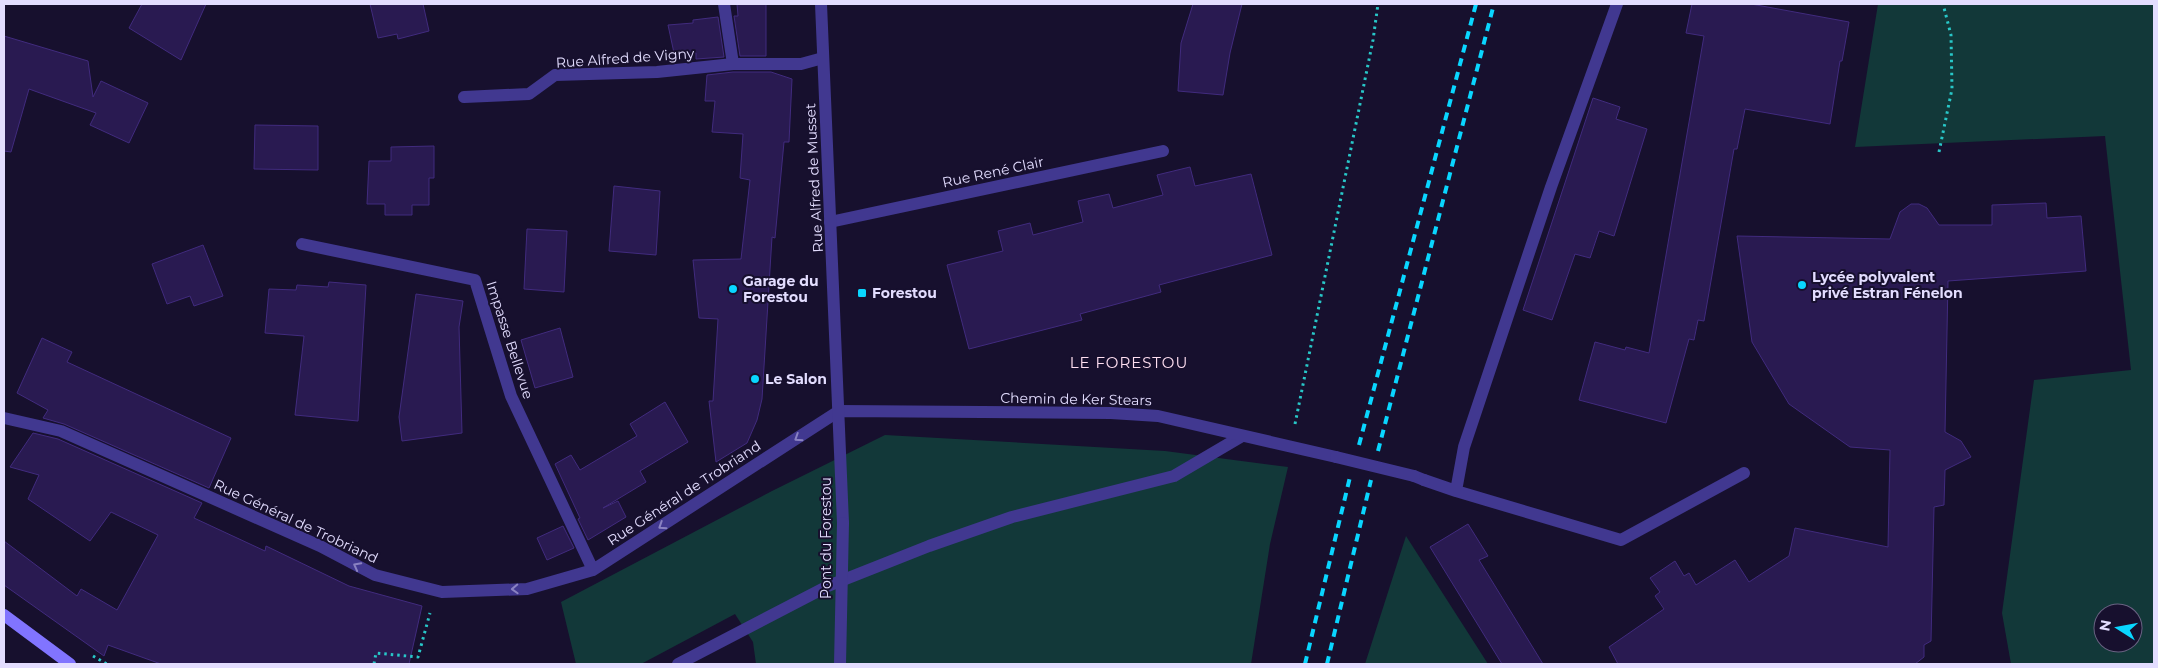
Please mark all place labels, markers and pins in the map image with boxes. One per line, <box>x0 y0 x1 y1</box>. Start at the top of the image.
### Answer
place label: Lycée polyvalent privé Estran Fénelon <box>1812 268 1963 302</box>
place label: Garage du Forestou <box>743 272 819 306</box>
marker: Lycée polyvalent privé Estran Fénelon <box>1796 279 1808 291</box>
marker: Garage du Forestou <box>727 283 739 295</box>
place label: Forestou <box>872 284 937 302</box>
marker: Forestou <box>856 287 868 299</box>
place label: Le Salon <box>765 370 827 388</box>
marker: Le Salon <box>749 373 761 385</box>

